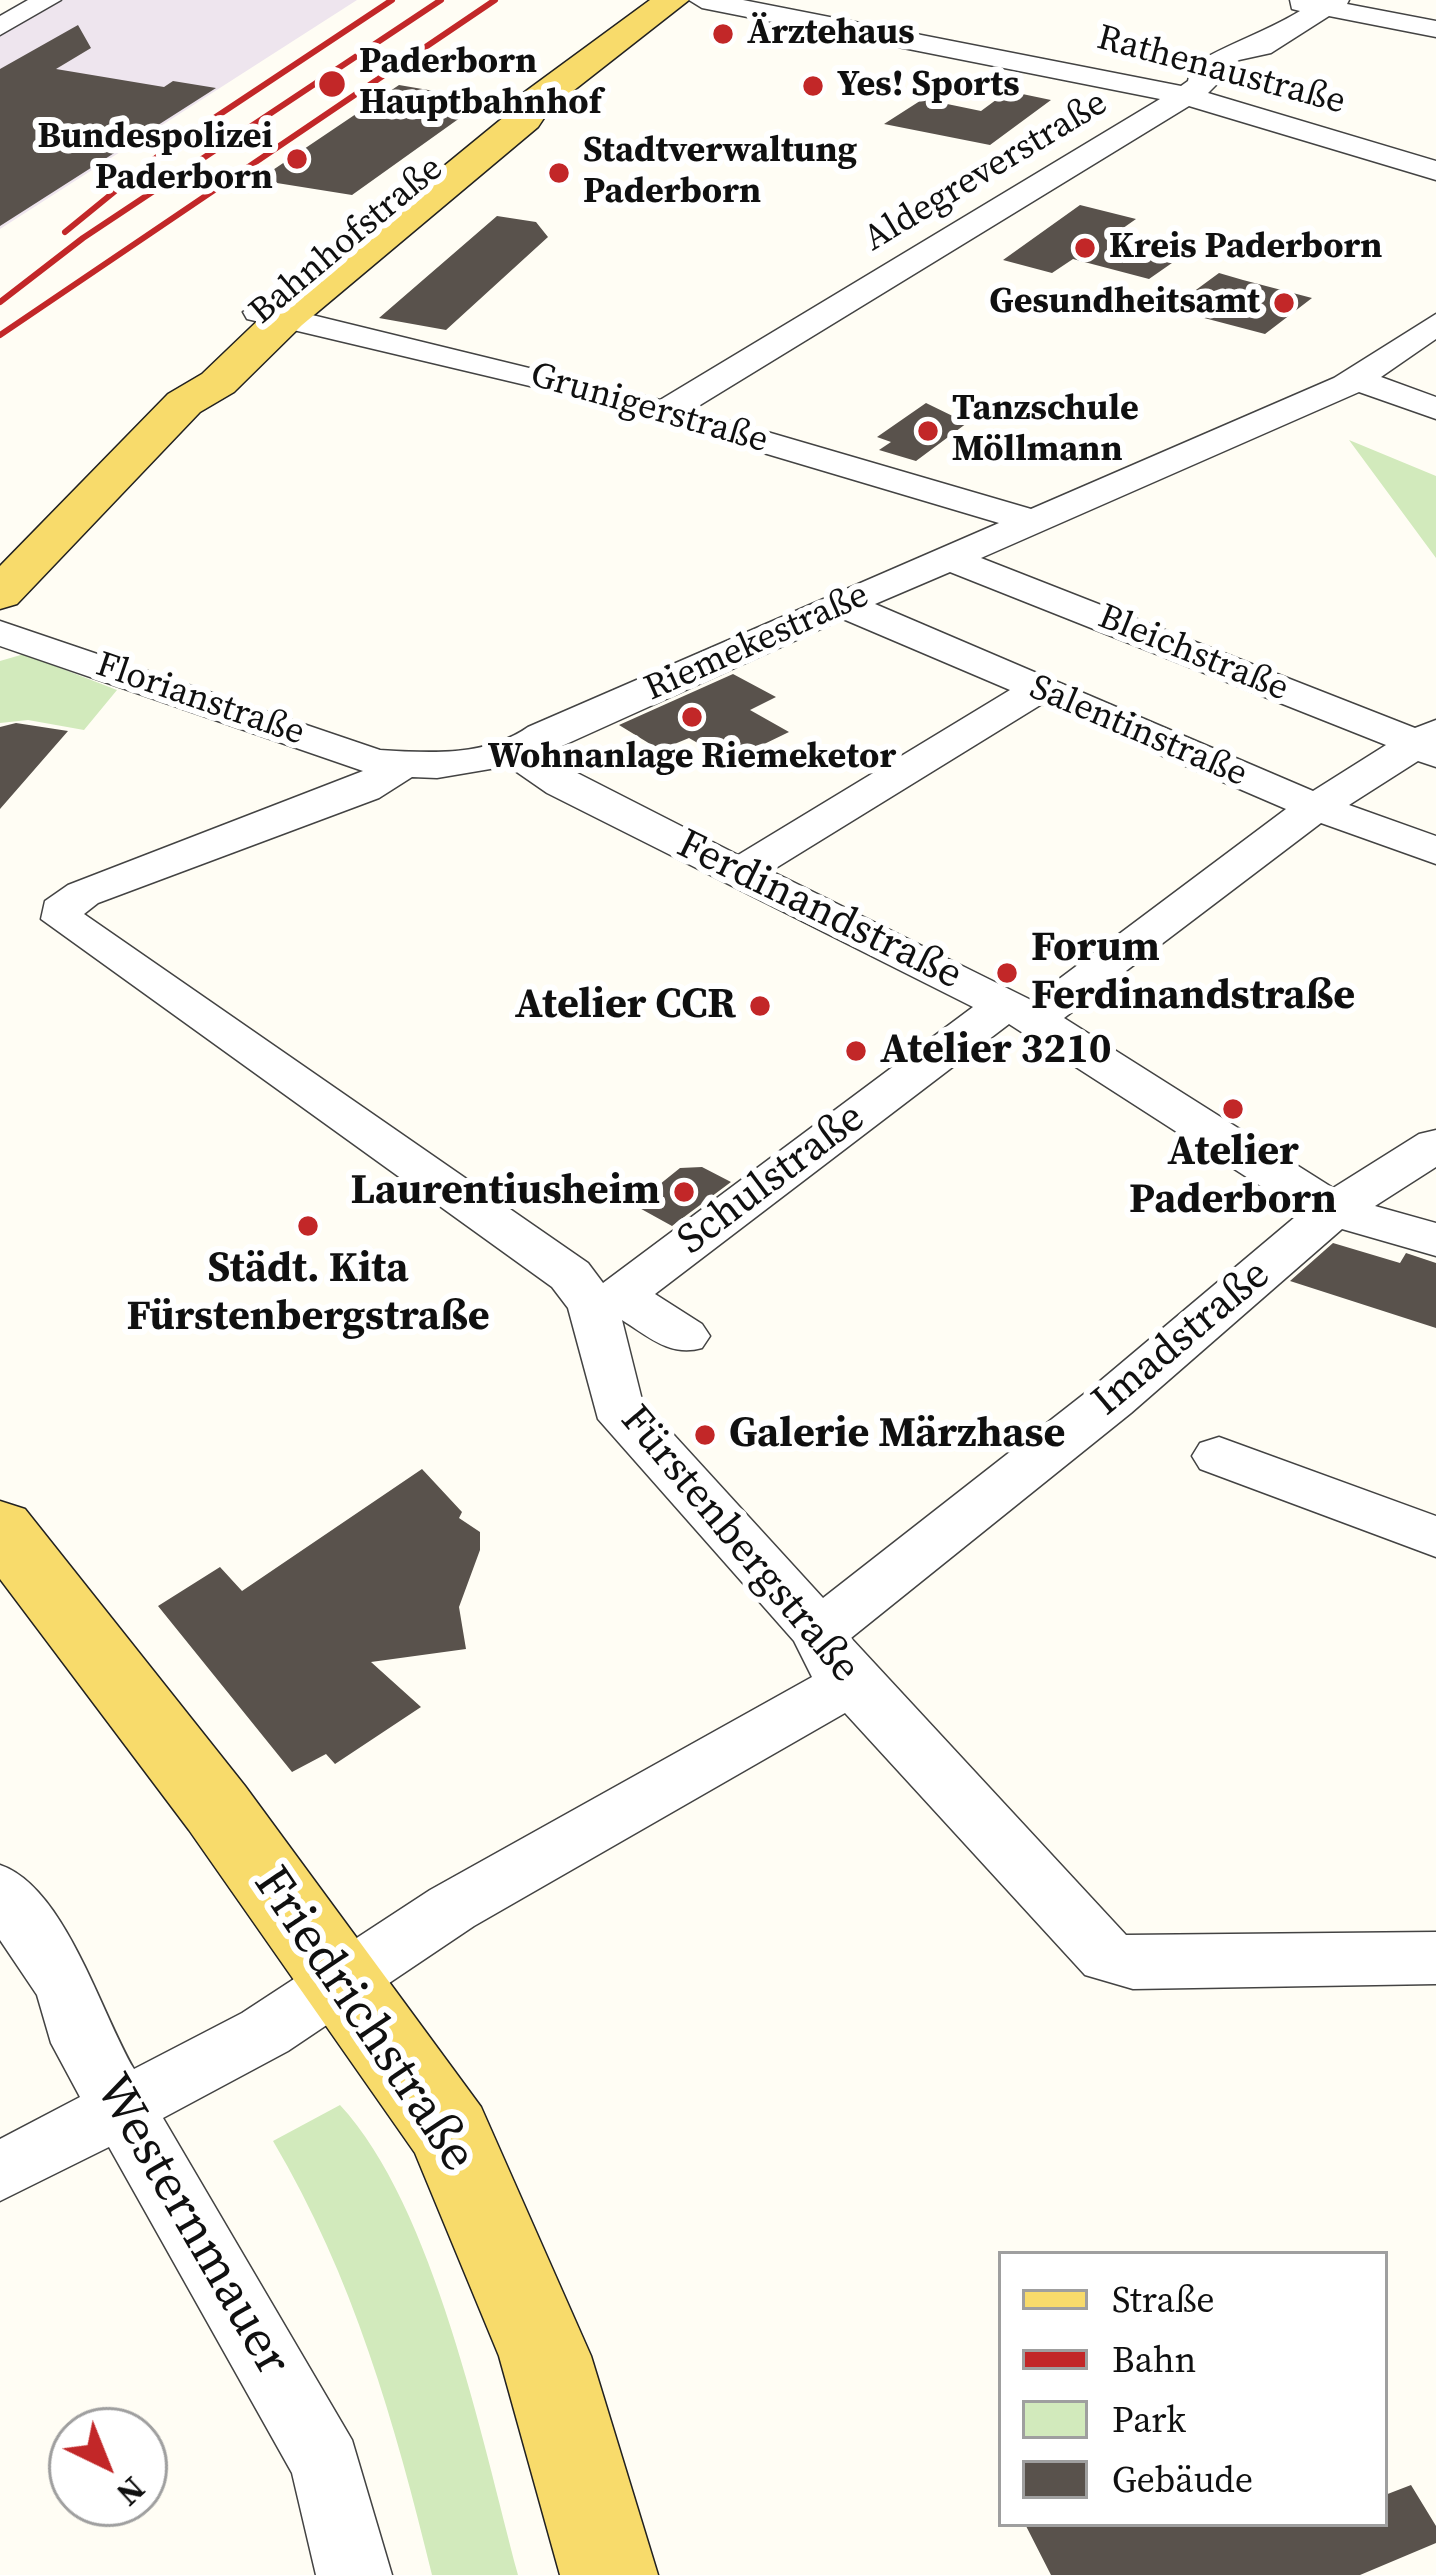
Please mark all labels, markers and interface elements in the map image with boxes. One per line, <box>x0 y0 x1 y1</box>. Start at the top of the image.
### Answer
place label: Ärztehaus <box>747 12 915 56</box>
street label: Rathenaustraße <box>1092 17 1350 125</box>
marker: Ärztehaus <box>710 21 736 47</box>
place label: Paderborn Hauptbahnhof <box>359 41 602 126</box>
place label: Yes! Sports <box>837 64 1020 108</box>
marker: Paderborn Hauptbahnhof <box>316 68 348 100</box>
marker: Yes! Sports <box>800 73 826 99</box>
street label: Aldegreverstraße <box>857 82 1115 262</box>
place label: Bundespolizei Paderborn <box>38 116 273 201</box>
place label: Stadtverwaltung Paderborn <box>583 130 857 215</box>
marker: Bundespolizei Paderborn <box>284 146 310 172</box>
street label: Bahnhofstraße <box>242 148 452 334</box>
marker: Stadtverwaltung Paderborn <box>546 160 572 186</box>
place label: Kreis Paderborn <box>1109 226 1383 270</box>
marker: Kreis Paderborn <box>1072 235 1098 261</box>
place label: Gesundheitsamt <box>989 281 1260 325</box>
marker: Gesundheitsamt <box>1271 290 1297 316</box>
street label: Grunigerstraße <box>525 354 773 464</box>
place label: Tanzschule Möllmann <box>952 388 1139 473</box>
marker: Tanzschule Möllmann <box>915 418 941 444</box>
street label: Riemekestraße <box>638 574 876 712</box>
street label: Bleichstraße <box>1092 596 1294 712</box>
street label: Florianstraße <box>90 644 310 756</box>
street label: Salentinstraße <box>1023 667 1253 797</box>
marker: Wohnanlage Riemeketor <box>679 704 705 730</box>
place label: Wohnanlage Riemeketor <box>488 736 896 780</box>
street label: Ferdinandstraße <box>668 820 970 1002</box>
place label: Forum Ferdinandstraße <box>1031 924 1355 1022</box>
marker: Forum Ferdinandstraße <box>994 960 1020 986</box>
place label: Atelier CCR <box>515 981 736 1031</box>
marker: Atelier CCR <box>747 993 773 1019</box>
place label: Atelier 3210 <box>880 1026 1112 1076</box>
marker: Atelier 3210 <box>843 1038 869 1064</box>
street label: Schulstraße <box>669 1094 875 1266</box>
marker: Atelier Paderborn <box>1220 1096 1246 1122</box>
place label: Atelier Paderborn <box>1129 1128 1337 1226</box>
place label: Laurentiusheim <box>350 1167 660 1217</box>
marker: Laurentiusheim <box>671 1179 697 1205</box>
marker: Städt. Kita Fürstenbergstraße <box>295 1213 321 1239</box>
place label: Städt. Kita Fürstenbergstraße <box>126 1245 490 1344</box>
street label: Imadstraße <box>1083 1250 1281 1428</box>
street label: Fürstenbergstraße <box>609 1396 869 1694</box>
place label: Galerie Märzhase <box>729 1410 1065 1460</box>
marker: Galerie Märzhase <box>692 1422 718 1448</box>
street label: Friedrichstraße <box>239 1856 487 2184</box>
street label: Westernmauer <box>80 2065 302 2387</box>
legend <box>998 2251 1388 2527</box>
text: Straße <box>1112 2275 1215 2324</box>
text: Bahn <box>1112 2335 1196 2384</box>
text: Park <box>1112 2395 1186 2444</box>
north arrow <box>48 2407 168 2527</box>
text: Gebäude <box>1112 2455 1253 2504</box>
text: N <box>107 2467 155 2516</box>

